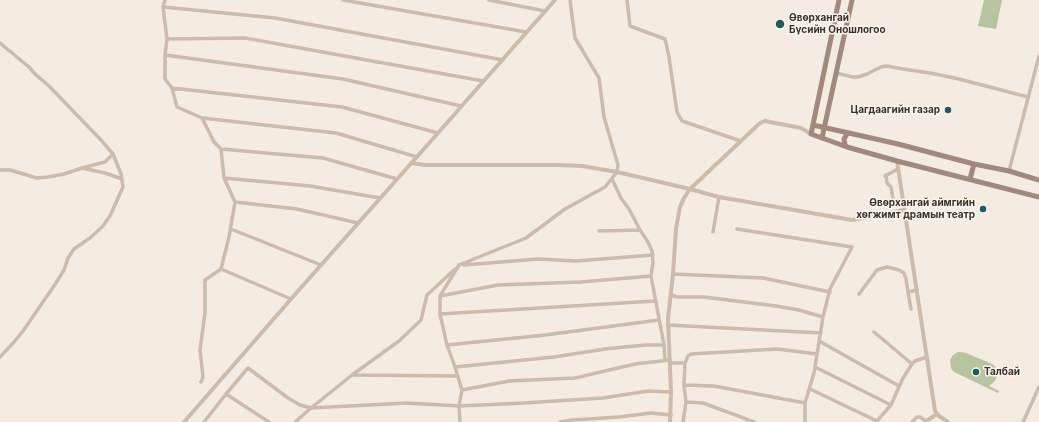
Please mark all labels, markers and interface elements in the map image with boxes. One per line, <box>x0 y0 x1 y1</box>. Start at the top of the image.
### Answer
place label: Өвөрхангай Бүсийн Оношлогоо <box>789 12 886 36</box>
marker: Өвөрхангай Бүсийн Оношлогоо <box>774 18 786 30</box>
place label: Цагдаагийн газар <box>851 104 940 116</box>
marker: Цагдаагийн газар <box>943 105 953 115</box>
place label: Өвөрхангай аймгийн хөгжимт драмын театр <box>856 197 975 220</box>
marker: Өвөрхангай аймгийн хөгжимт драмын театр <box>978 204 988 214</box>
place label: Талбай <box>984 366 1020 378</box>
marker: Талбай <box>971 367 981 377</box>

